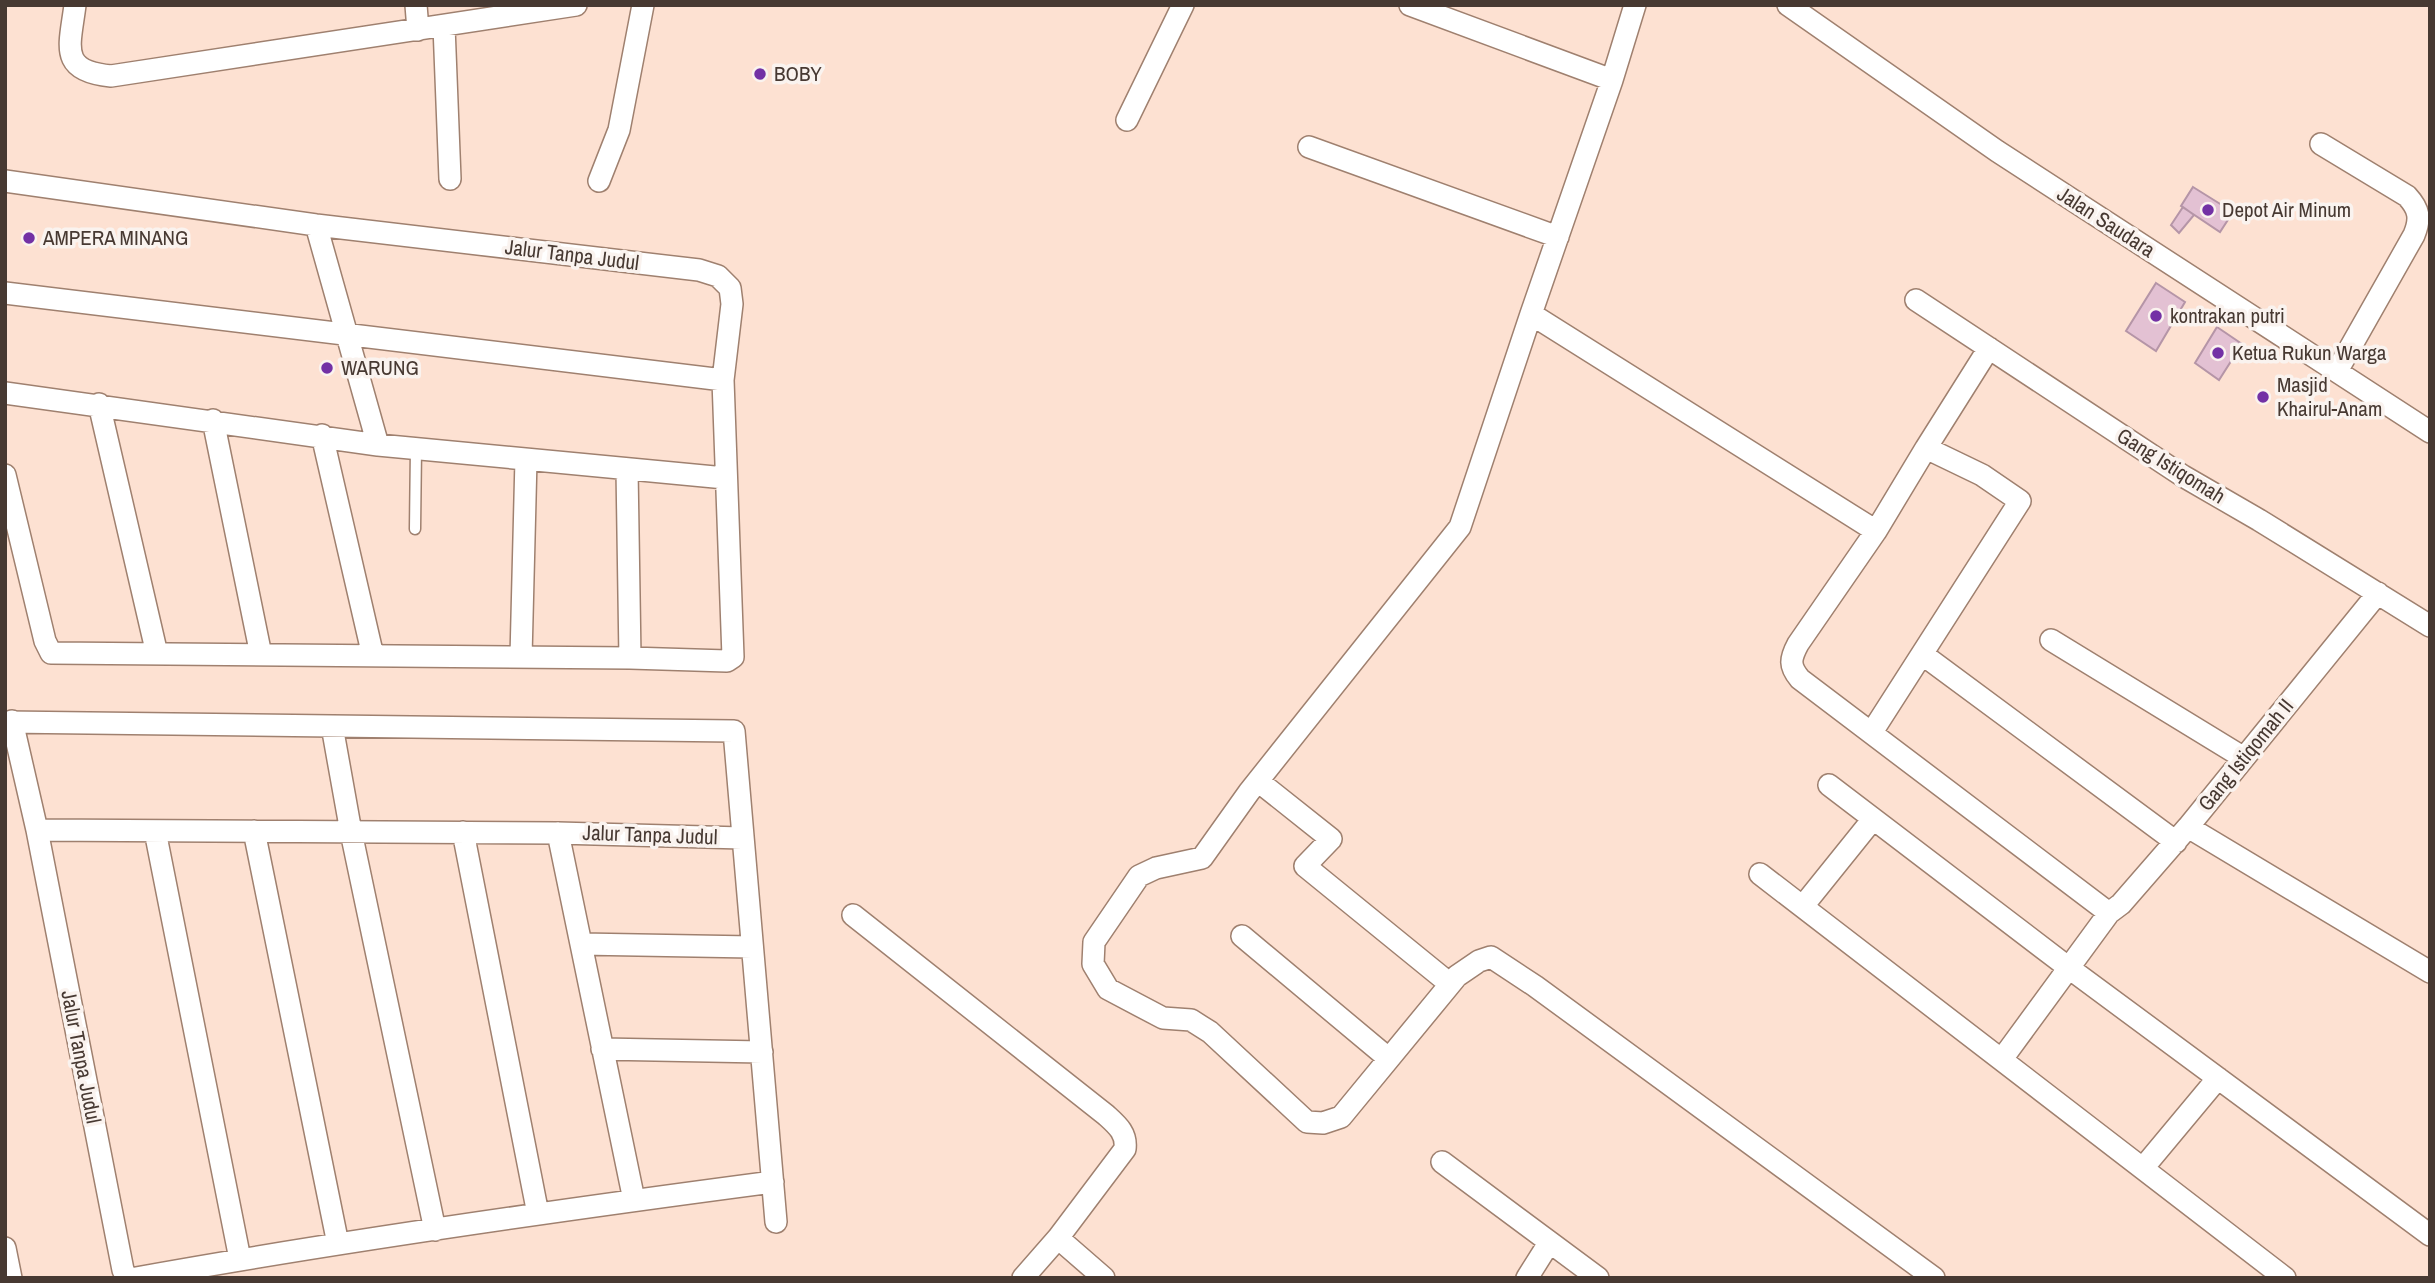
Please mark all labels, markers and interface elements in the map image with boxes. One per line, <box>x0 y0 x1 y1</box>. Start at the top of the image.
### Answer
place label: BOBY <box>774 59 822 88</box>
marker: BOBY <box>752 66 768 82</box>
street label: Jalan Saudara <box>2052 179 2161 264</box>
place label: Depot Air Minum <box>2222 195 2351 224</box>
marker: Depot Air Minum <box>2200 202 2216 218</box>
place label: AMPERA MINANG <box>42 223 188 252</box>
marker: AMPERA MINANG <box>21 230 37 246</box>
street label: Jalur Tanpa Judul <box>503 232 641 277</box>
place label: kontrakan putri <box>2170 301 2285 330</box>
marker: kontrakan putri <box>2148 308 2164 324</box>
place label: Ketua Rukun Warga <box>2232 338 2387 367</box>
marker: Ketua Rukun Warga <box>2210 345 2226 361</box>
place label: WARUNG <box>341 353 419 382</box>
marker: WARUNG <box>319 360 335 376</box>
place label: Masjid Khairul-Anam <box>2277 370 2382 423</box>
marker: Masjid Khairul-Anam <box>2255 389 2271 405</box>
street label: Gang Istiqomah <box>2112 421 2231 510</box>
street label: Gang Istiqomah II <box>2191 692 2300 817</box>
street label: Jalur Tanpa Judul <box>582 818 718 851</box>
street label: Jalur Tanpa Judul <box>54 988 109 1126</box>

